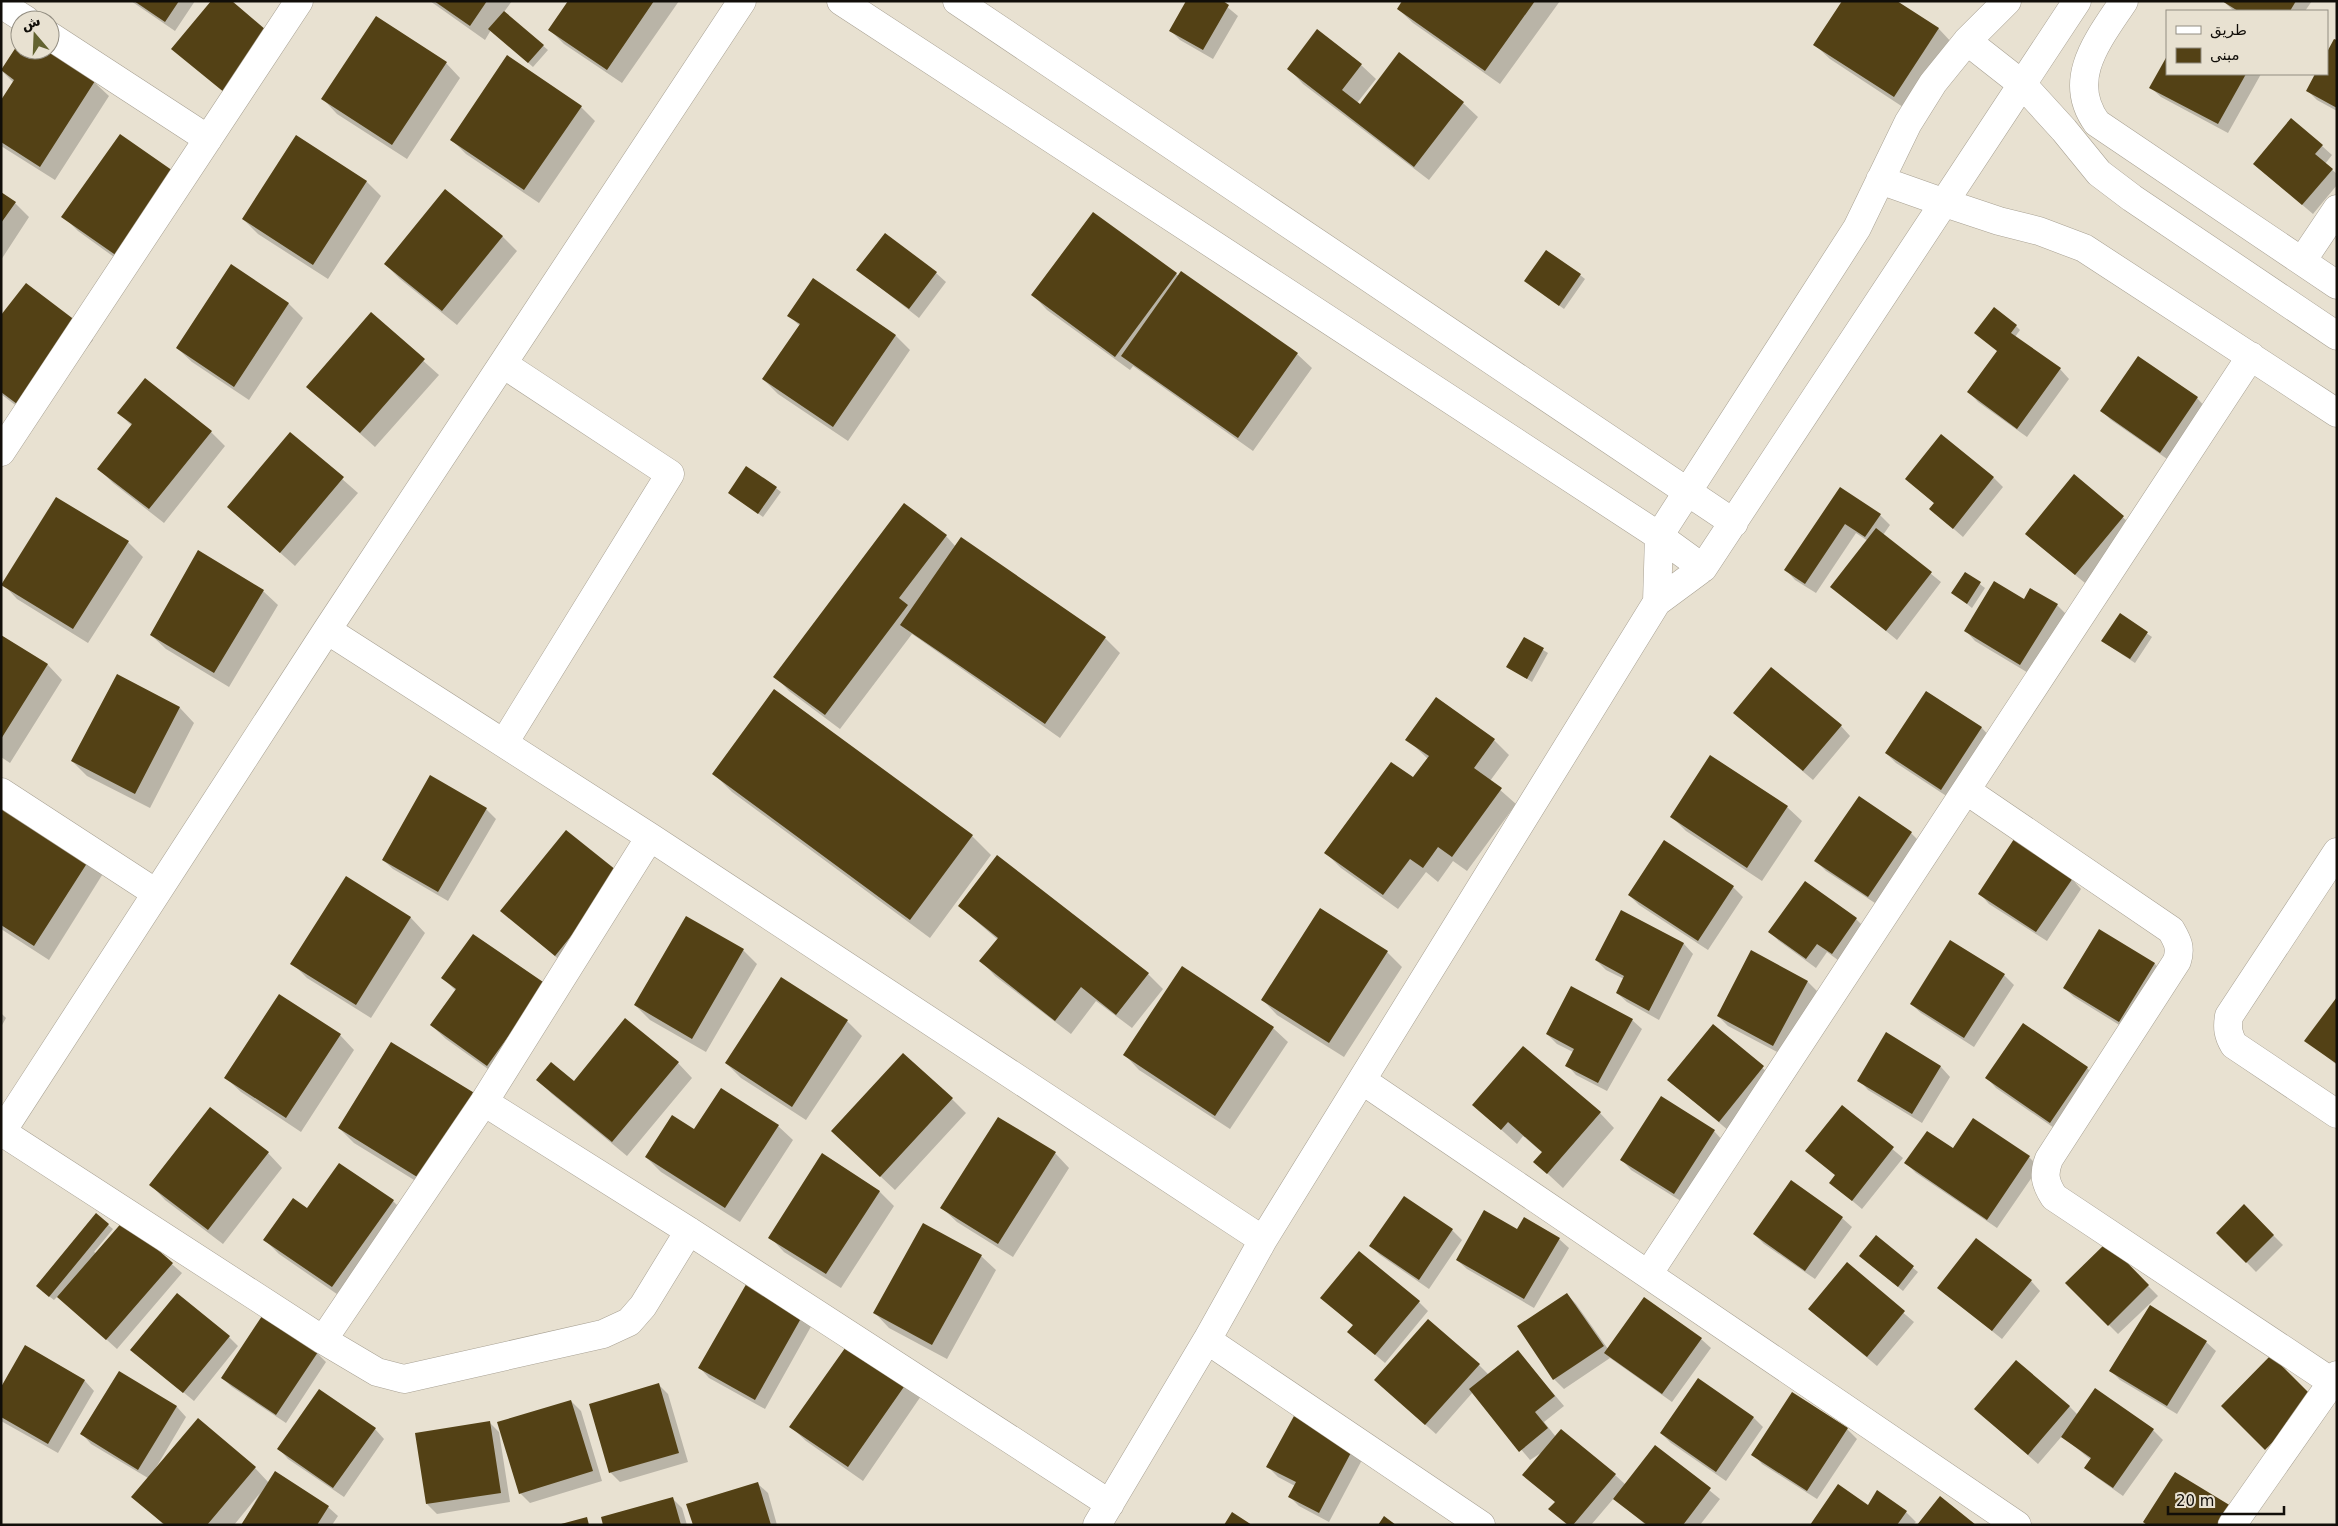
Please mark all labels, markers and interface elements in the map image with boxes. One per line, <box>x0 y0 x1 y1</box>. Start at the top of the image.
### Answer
north arrow <box>10 10 60 60</box>
legend <box>2166 10 2328 75</box>
text: ش <box>19 12 43 33</box>
text: طريق <box>2210 21 2247 39</box>
text: مبنى <box>2210 46 2240 64</box>
scale bar <box>2168 1484 2284 1516</box>
text: 20 m <box>2176 1492 2214 1510</box>

